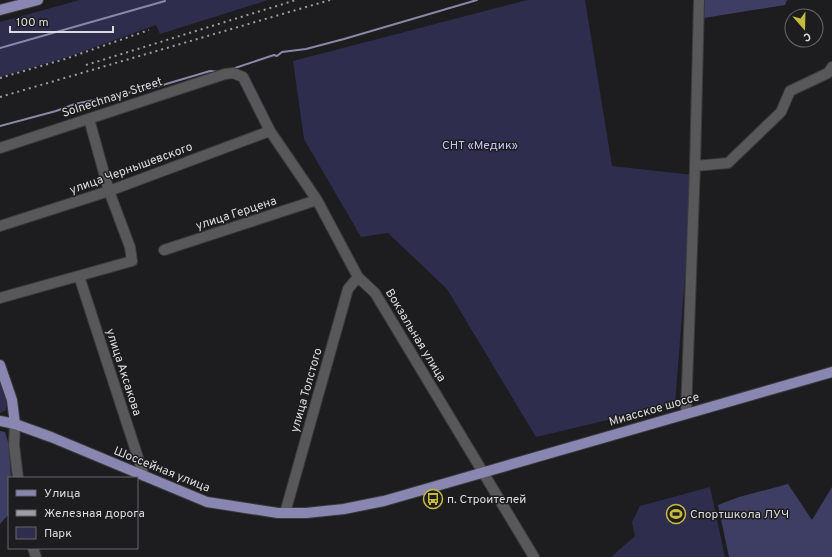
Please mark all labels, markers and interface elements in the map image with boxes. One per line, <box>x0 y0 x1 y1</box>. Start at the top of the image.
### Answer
scale bar <box>10 8 113 34</box>
north arrow <box>784 8 824 48</box>
text: 100 m <box>16 15 49 31</box>
text: С <box>801 29 813 44</box>
street label: Solnechnaya Street <box>60 74 165 122</box>
park label: СНТ «Медик» <box>442 138 518 154</box>
street label: улица Чернышевского <box>68 139 195 199</box>
street label: улица Герцена <box>194 193 279 235</box>
street label: Вокзальная улица <box>381 286 449 385</box>
street label: улица Аксакова <box>101 327 145 418</box>
street label: улица Толстого <box>287 346 327 434</box>
street label: Миасское шоссе <box>607 389 701 430</box>
street label: Шоссейная улица <box>111 443 212 497</box>
legend <box>8 477 138 549</box>
text: Улица <box>44 486 80 502</box>
bus stop icon: п. Строителей <box>422 488 444 510</box>
place label: п. Строителей <box>447 492 526 508</box>
sports icon: Спортшкола ЛУЧ <box>665 503 687 525</box>
text: Железная дорога <box>44 506 145 522</box>
place label: Спортшкола ЛУЧ <box>690 507 789 523</box>
text: Парк <box>44 526 72 542</box>

